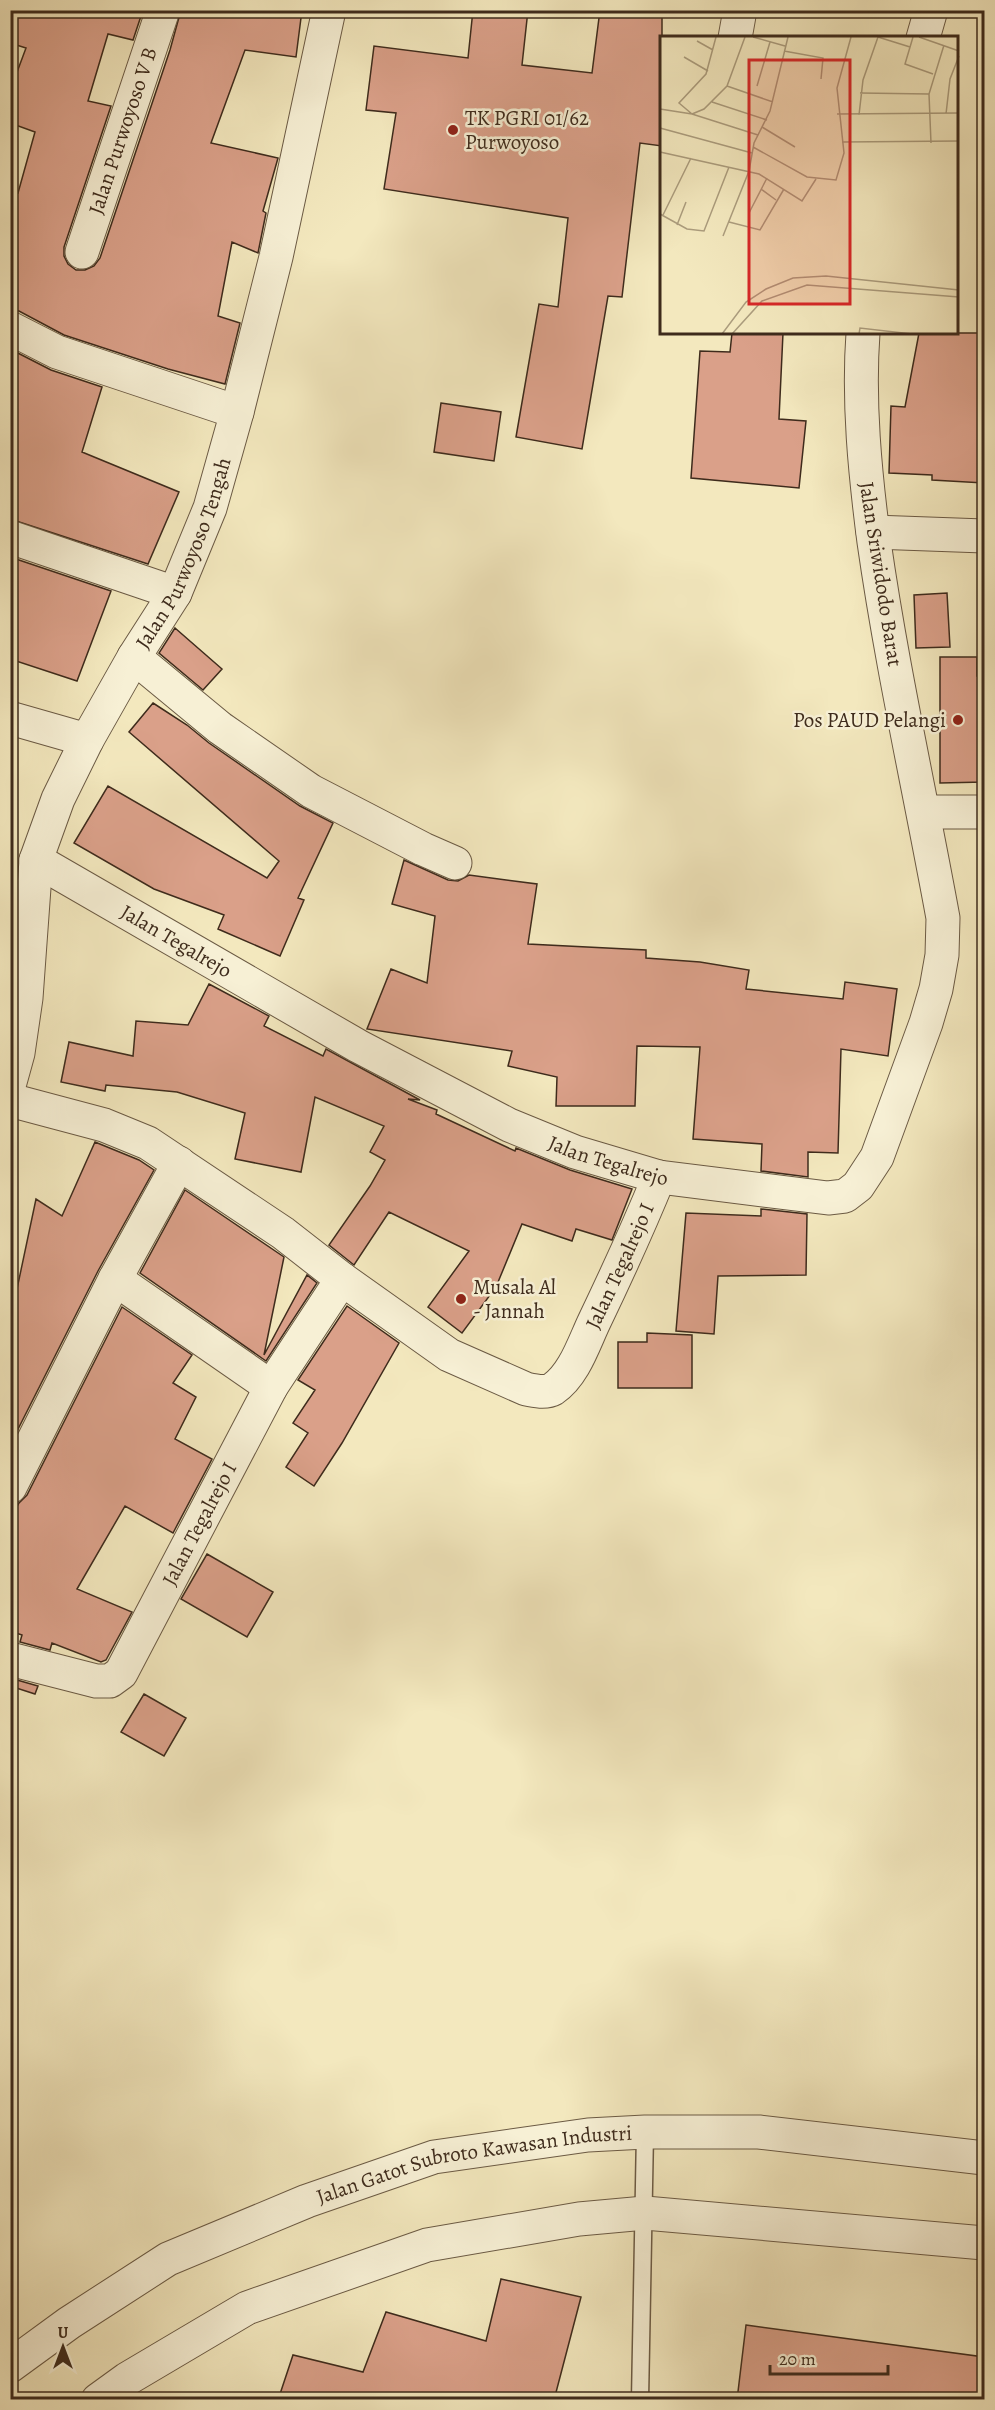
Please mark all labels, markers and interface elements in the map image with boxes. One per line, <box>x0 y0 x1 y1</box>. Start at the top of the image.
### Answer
inset map <box>660 36 959 334</box>
street label: Jalan Purwoyoso V B <box>82 43 164 218</box>
place label: TK PGRI 01/62 Purwoyoso <box>465 104 589 156</box>
marker: TK PGRI 01/62 Purwoyoso <box>446 123 460 137</box>
street label: Jalan Purwoyoso Tengah <box>129 454 238 654</box>
street label: Jalan Sriwidodo Barat <box>853 480 909 668</box>
place label: Pos PAUD Pelangi <box>793 706 946 734</box>
marker: Pos PAUD Pelangi <box>951 713 965 727</box>
street label: Jalan Tegalrejo <box>115 898 237 984</box>
street label: Jalan Tegalrejo <box>544 1129 670 1192</box>
street label: Jalan Tegalrejo I <box>579 1199 661 1333</box>
place label: Musala Al - Jannah <box>473 1273 556 1325</box>
marker: Musala Al - Jannah <box>454 1292 468 1306</box>
street label: Jalan Tegalrejo I <box>155 1457 243 1590</box>
street label: Jalan Gatot Subroto Kawasan Industri <box>313 2119 633 2211</box>
north arrow <box>33 2317 93 2377</box>
text: U <box>58 2322 69 2344</box>
scale bar <box>770 2338 888 2376</box>
text: 20 m <box>779 2347 816 2371</box>

